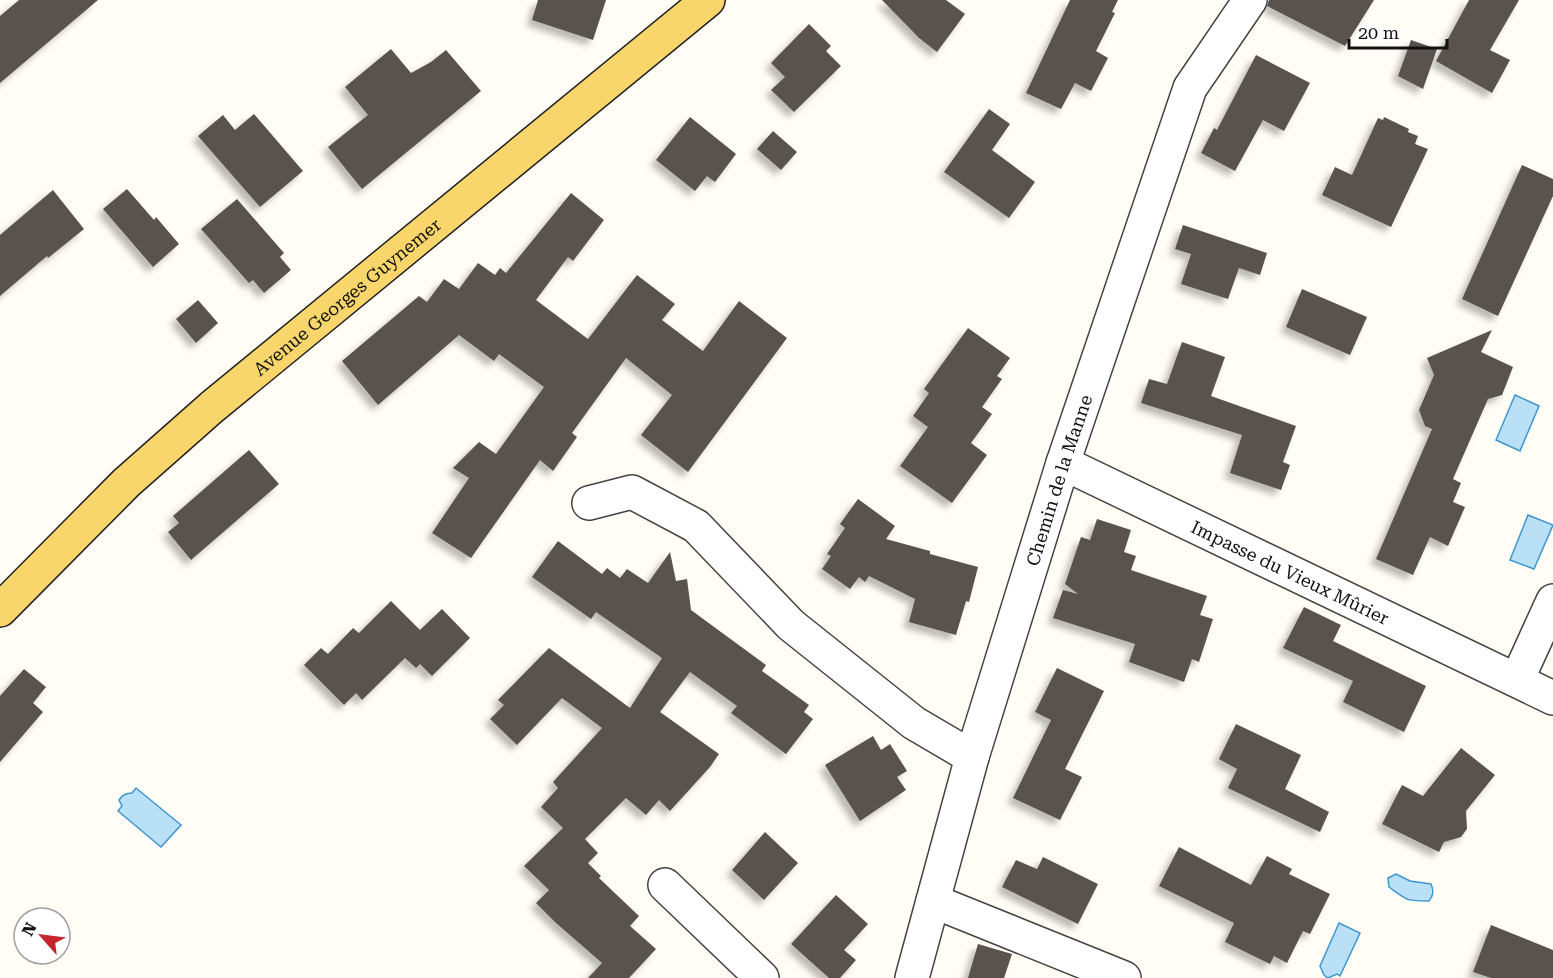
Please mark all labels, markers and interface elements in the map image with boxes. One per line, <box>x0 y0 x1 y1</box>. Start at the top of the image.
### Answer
scale bar <box>1349 12 1446 50</box>
text: 20 m <box>1358 22 1399 43</box>
street label: Avenue Georges Guynemer <box>249 213 445 379</box>
street label: Chemin de la Manne <box>1021 392 1096 568</box>
street label: Impasse du Vieux Mûrier <box>1188 516 1392 628</box>
north arrow <box>12 906 72 966</box>
text: N <box>18 919 40 939</box>

